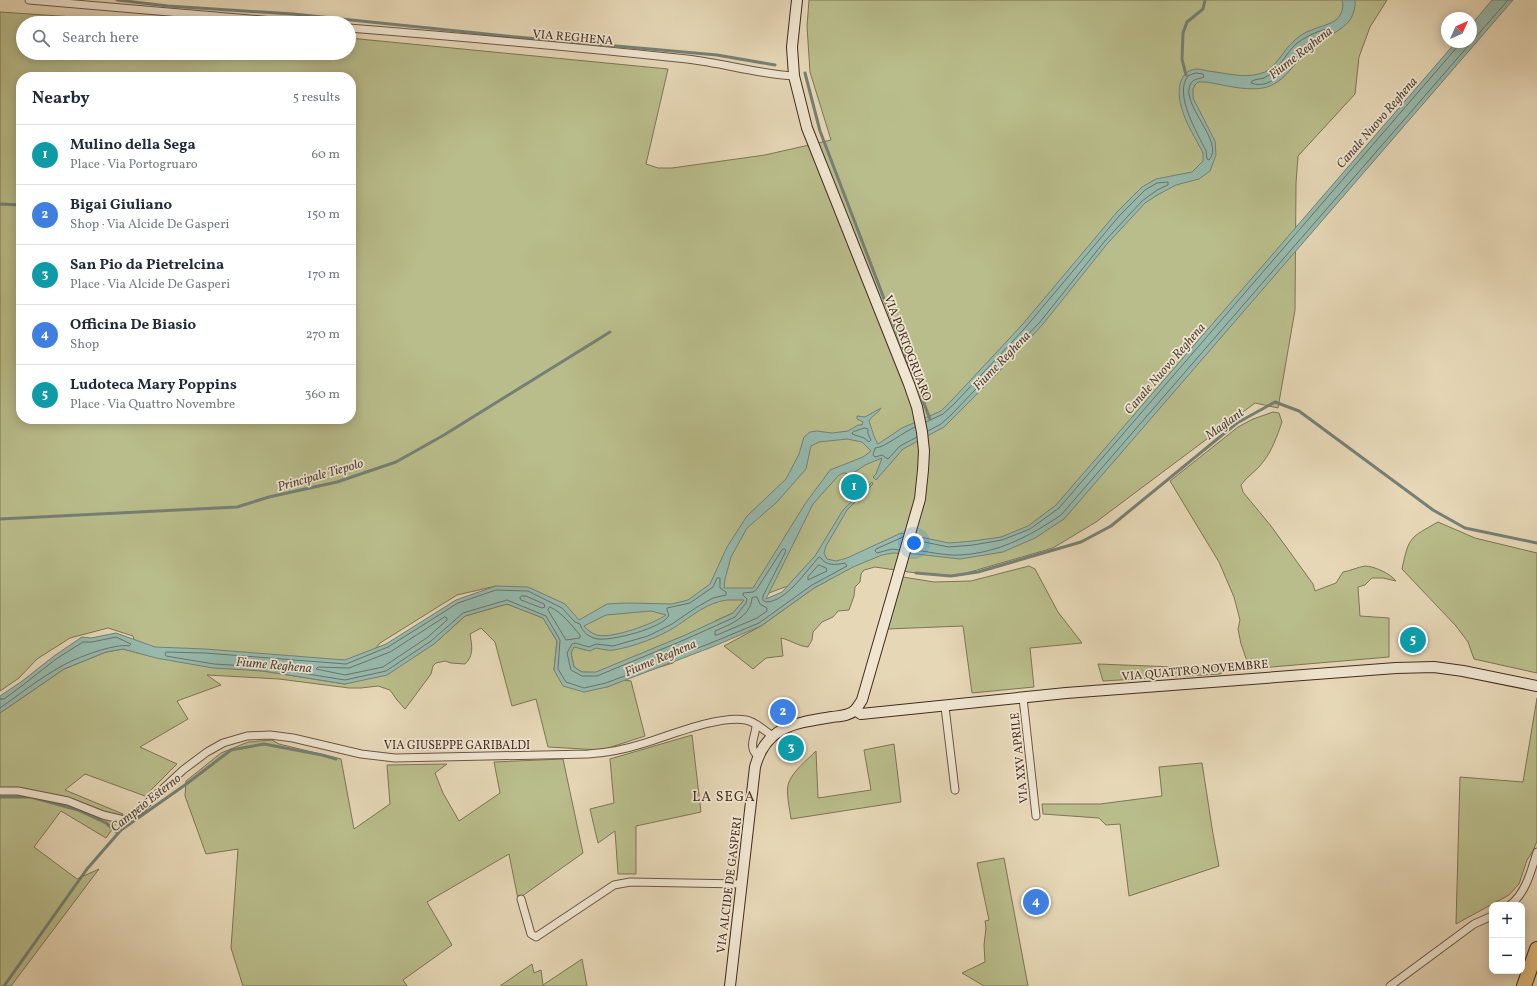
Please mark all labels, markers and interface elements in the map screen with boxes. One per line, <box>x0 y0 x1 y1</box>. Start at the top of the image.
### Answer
north arrow <box>1441 12 1477 48</box>
search box <box>16 16 356 60</box>
water label: Fiume Reghena <box>1266 23 1337 84</box>
icon: search <box>30 27 52 49</box>
street label: VIA REGHENA <box>532 27 614 50</box>
text: Search here <box>62 28 139 49</box>
water label: Canale Nuovo Reghena <box>1333 74 1422 173</box>
text: Nearby <box>32 87 90 110</box>
text: 5 results <box>293 89 340 107</box>
text: Mulino della Sega <box>70 135 196 156</box>
text: 1 <box>42 146 48 164</box>
text: 60 m <box>312 146 340 164</box>
text: Place · Via Portogruaro <box>70 156 198 174</box>
text: Bigai Giuliano <box>70 195 172 216</box>
text: 2 <box>42 206 48 224</box>
text: 150 m <box>307 206 340 224</box>
text: Shop · Via Alcide De Gasperi <box>70 216 230 234</box>
text: San Pio da Pietrelcina <box>70 255 224 276</box>
text: 3 <box>42 266 48 284</box>
text: 170 m <box>307 266 340 284</box>
text: Place · Via Alcide De Gasperi <box>70 276 230 294</box>
street label: VIA PORTOGRUARO <box>880 293 935 404</box>
text: Officina De Biasio <box>70 315 196 336</box>
water label: Canale Nuovo Reghena <box>1121 320 1210 419</box>
text: 4 <box>41 326 49 344</box>
text: 270 m <box>306 326 340 344</box>
water label: Fiume Reghena <box>969 328 1035 395</box>
text: Shop <box>70 336 99 354</box>
text: Ludoteca Mary Poppins <box>70 375 237 396</box>
text: 5 <box>42 386 48 404</box>
text: 360 m <box>305 386 340 404</box>
text: Place · Via Quattro Novembre <box>70 396 235 414</box>
water label: Maglant <box>1201 404 1249 445</box>
water label: Principale Tiepolo <box>275 455 366 497</box>
pin: 1 <box>841 472 867 502</box>
your location <box>904 533 924 553</box>
pin: 5 <box>1400 625 1426 655</box>
water label: Fiume Reghena <box>622 636 699 682</box>
water label: Fiume Reghena <box>235 654 313 678</box>
street label: VIA QUATTRO NOVEMBRE <box>1121 657 1269 685</box>
pin: 2 <box>770 697 796 727</box>
street label: VIA XXV APRILE <box>1007 712 1033 804</box>
pin: 3 <box>778 733 804 763</box>
street label: VIA GIUSEPPE GARIBALDI <box>384 738 530 754</box>
water label: Campeio Esterno <box>107 770 186 837</box>
district label: LA SEGA <box>692 788 756 807</box>
street label: VIA ALCIDE DE GASPERI <box>714 816 746 954</box>
pin: 4 <box>1023 887 1049 917</box>
map controls <box>1489 902 1525 974</box>
button: + <box>1489 902 1525 938</box>
button: − <box>1489 938 1525 974</box>

